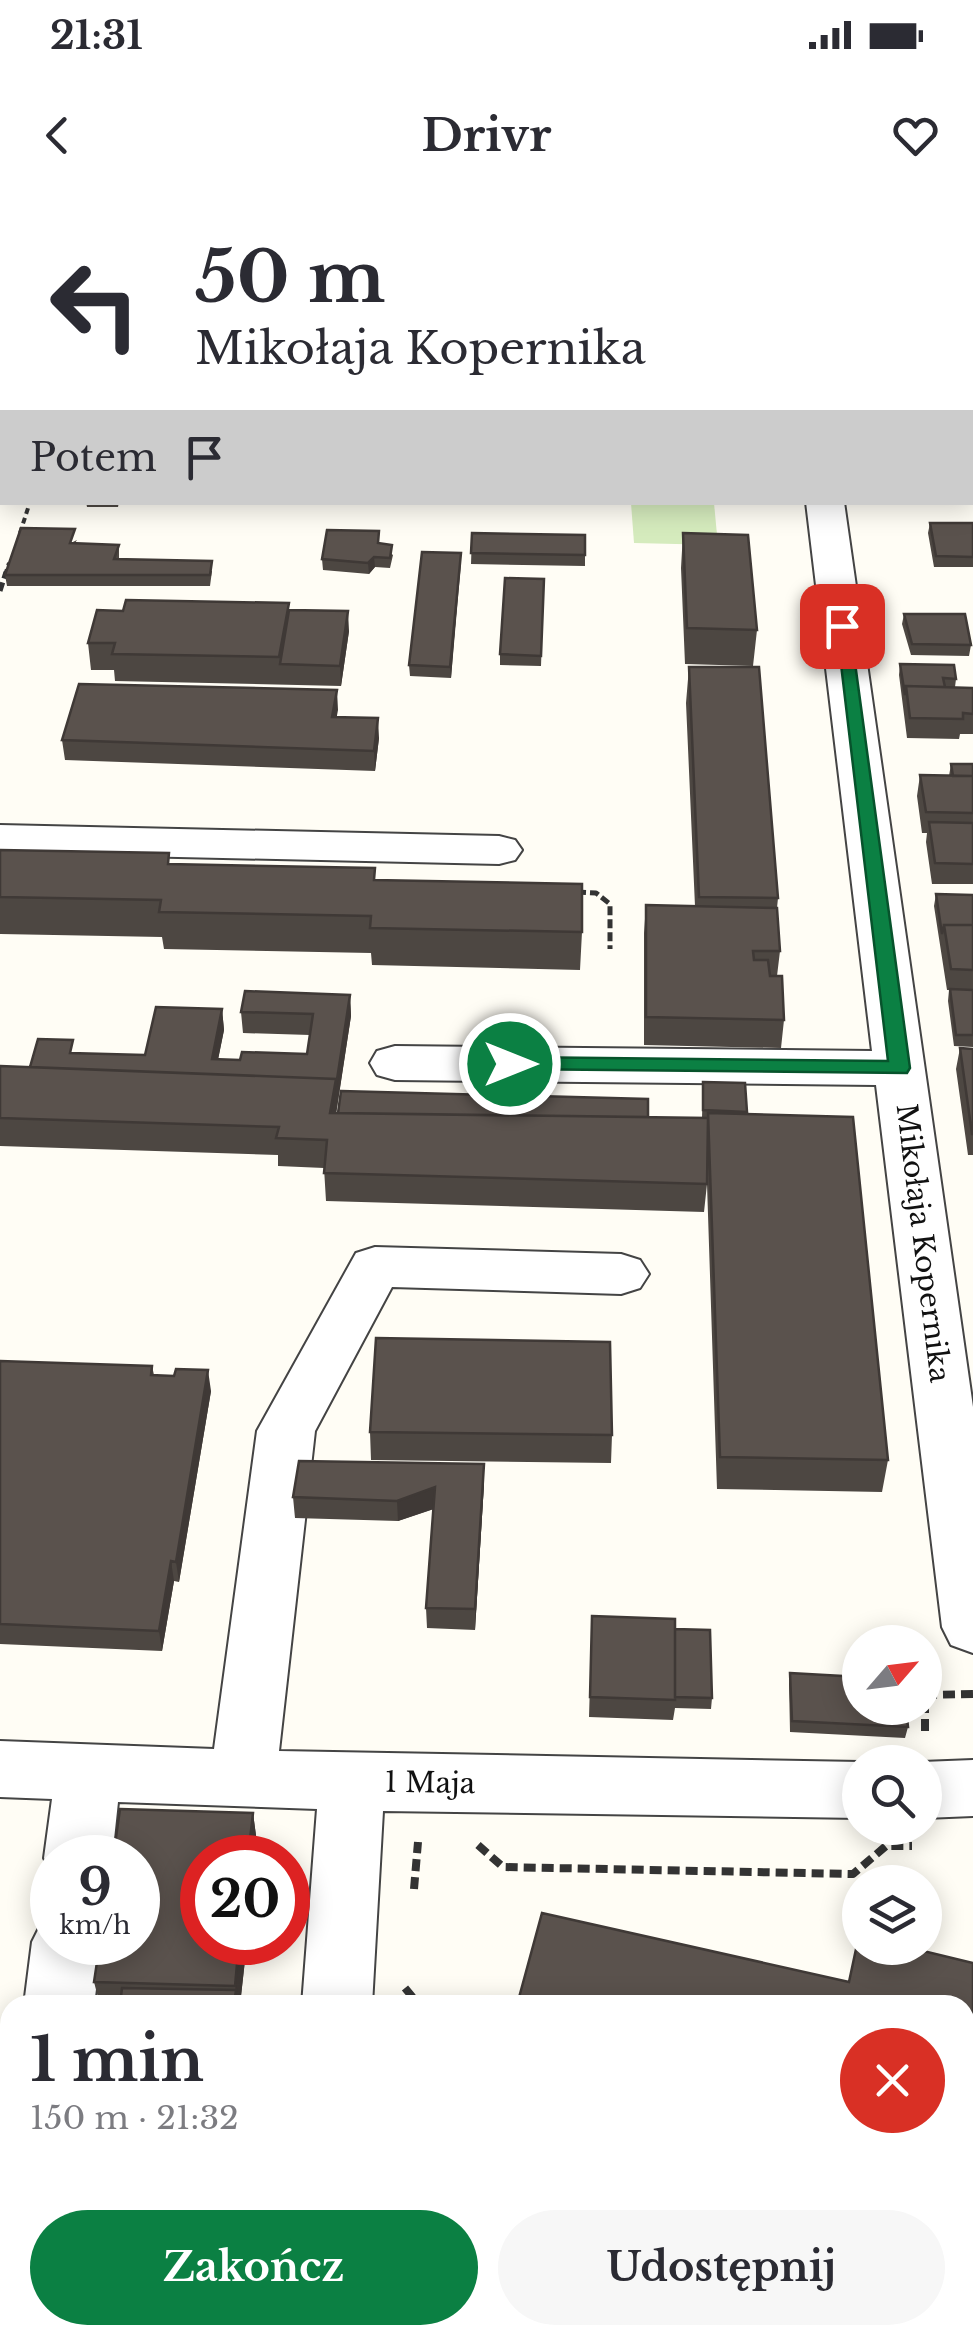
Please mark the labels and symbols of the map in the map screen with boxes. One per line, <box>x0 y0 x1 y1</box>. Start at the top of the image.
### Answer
pin <box>800 584 885 669</box>
position arrow <box>458 1012 562 1116</box>
street label: Mikołaja Kopernika <box>889 1102 958 1385</box>
north arrow <box>842 1625 942 1725</box>
street label: 1 Maja <box>384 1765 476 1801</box>
speed limit sign: 20 <box>180 1835 310 1965</box>

